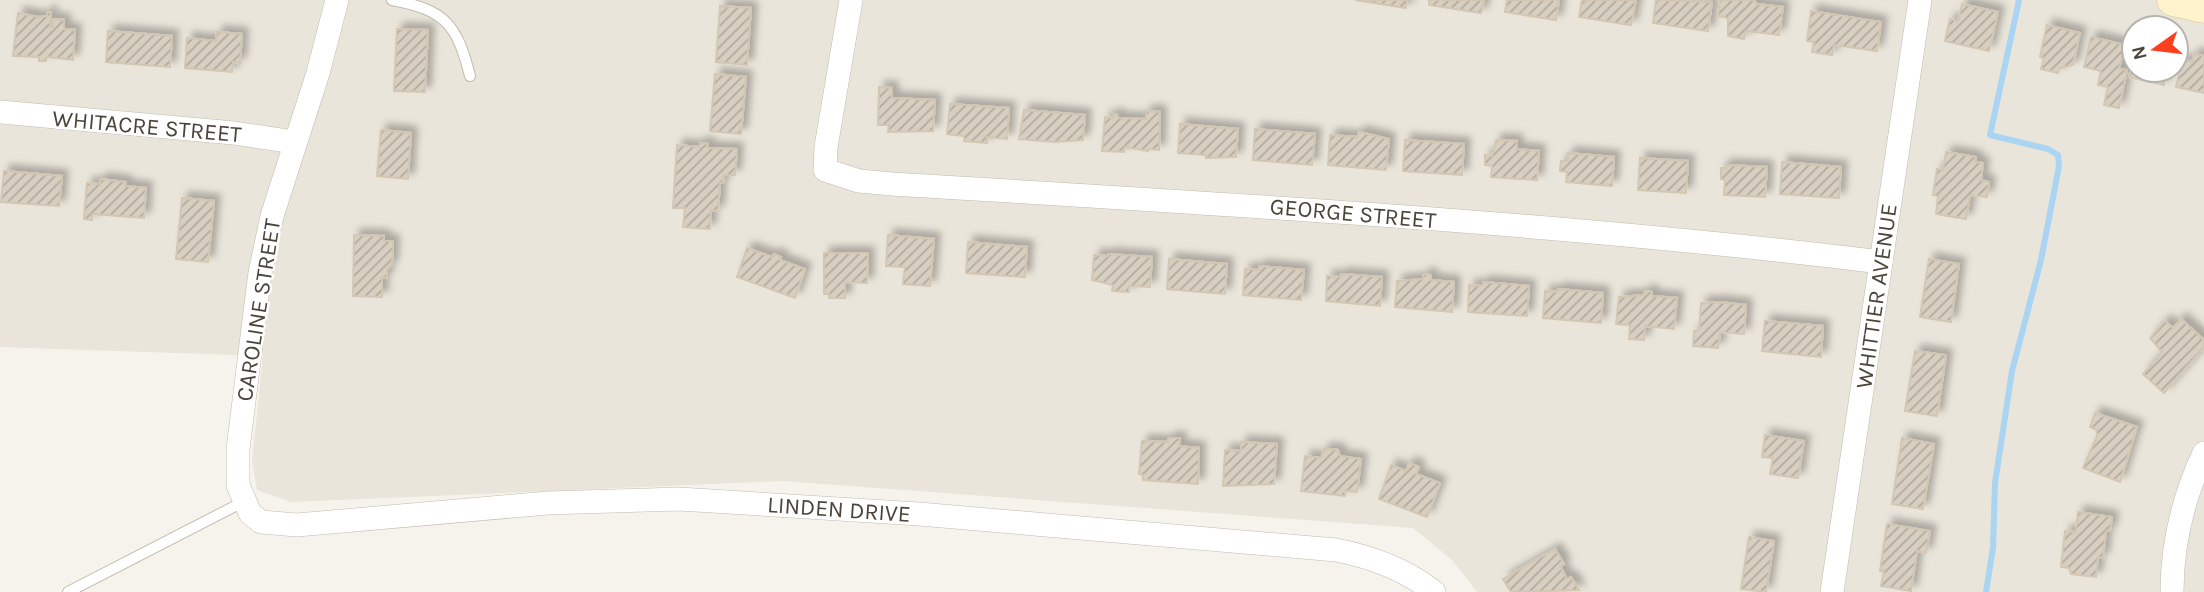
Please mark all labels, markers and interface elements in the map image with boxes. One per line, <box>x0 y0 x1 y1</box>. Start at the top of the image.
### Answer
north arrow <box>2120 14 2190 84</box>
text: N <box>2127 44 2152 62</box>
street label: WHITACRE STREET <box>51 105 243 148</box>
street label: GEORGE STREET <box>1269 193 1438 234</box>
street label: WHITTIER AVENUE <box>1850 202 1903 390</box>
street label: CAROLINE STREET <box>231 216 286 403</box>
street label: LINDEN DRIVE <box>766 491 912 528</box>

